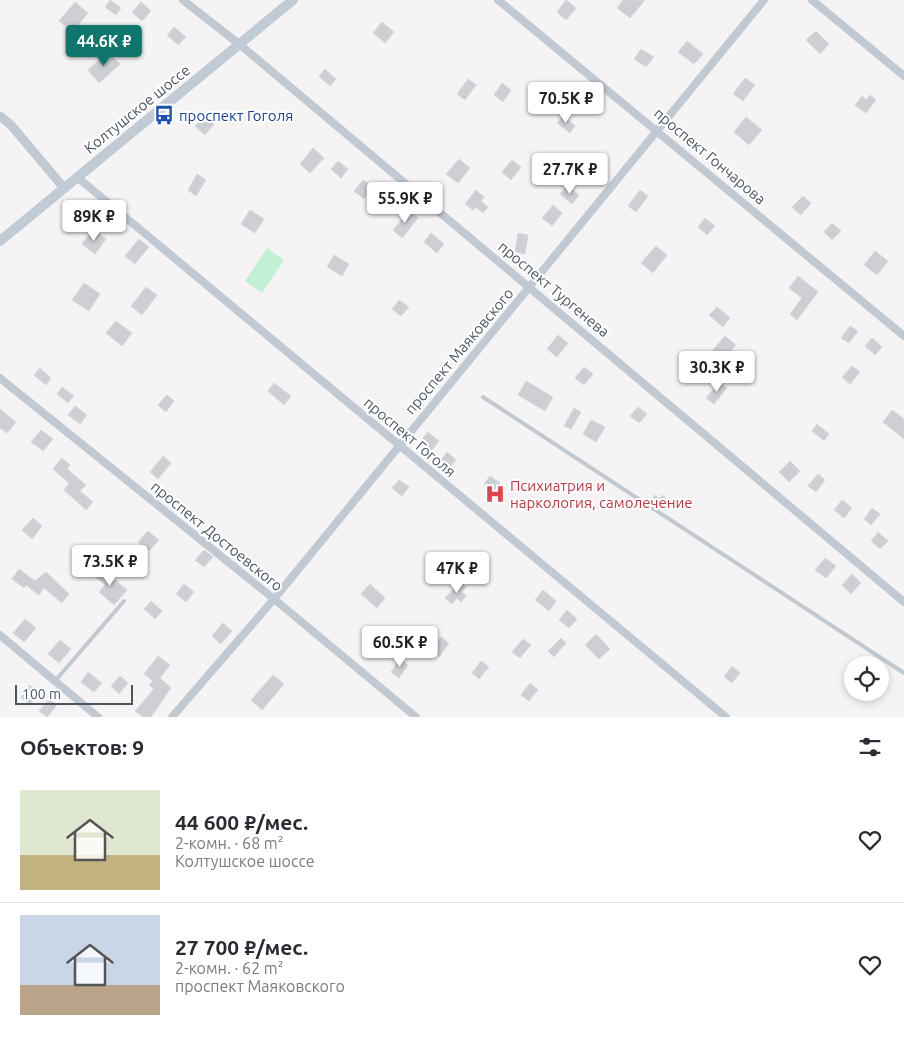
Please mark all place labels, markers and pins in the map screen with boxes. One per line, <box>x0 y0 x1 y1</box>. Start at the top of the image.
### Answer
pin: 44.6K ₽ <box>58 24 150 67</box>
pin: 70.5K ₽ <box>520 82 612 124</box>
bus stop icon: проспект Гоголя <box>153 104 175 126</box>
place label: проспект Гоголя <box>179 107 293 124</box>
pin: 27.7K ₽ <box>524 152 616 195</box>
pin: 55.9K ₽ <box>359 182 451 224</box>
pin: 89K ₽ <box>59 200 129 242</box>
pin: 30.3K ₽ <box>671 350 763 393</box>
place label: Психиатрия и наркология, самолечение <box>510 477 693 511</box>
hospital icon: Психиатрия и наркология, самолечение <box>484 483 506 505</box>
pin: 73.5K ₽ <box>64 544 156 587</box>
pin: 47K ₽ <box>422 552 492 594</box>
pin: 60.5K ₽ <box>354 626 446 668</box>

